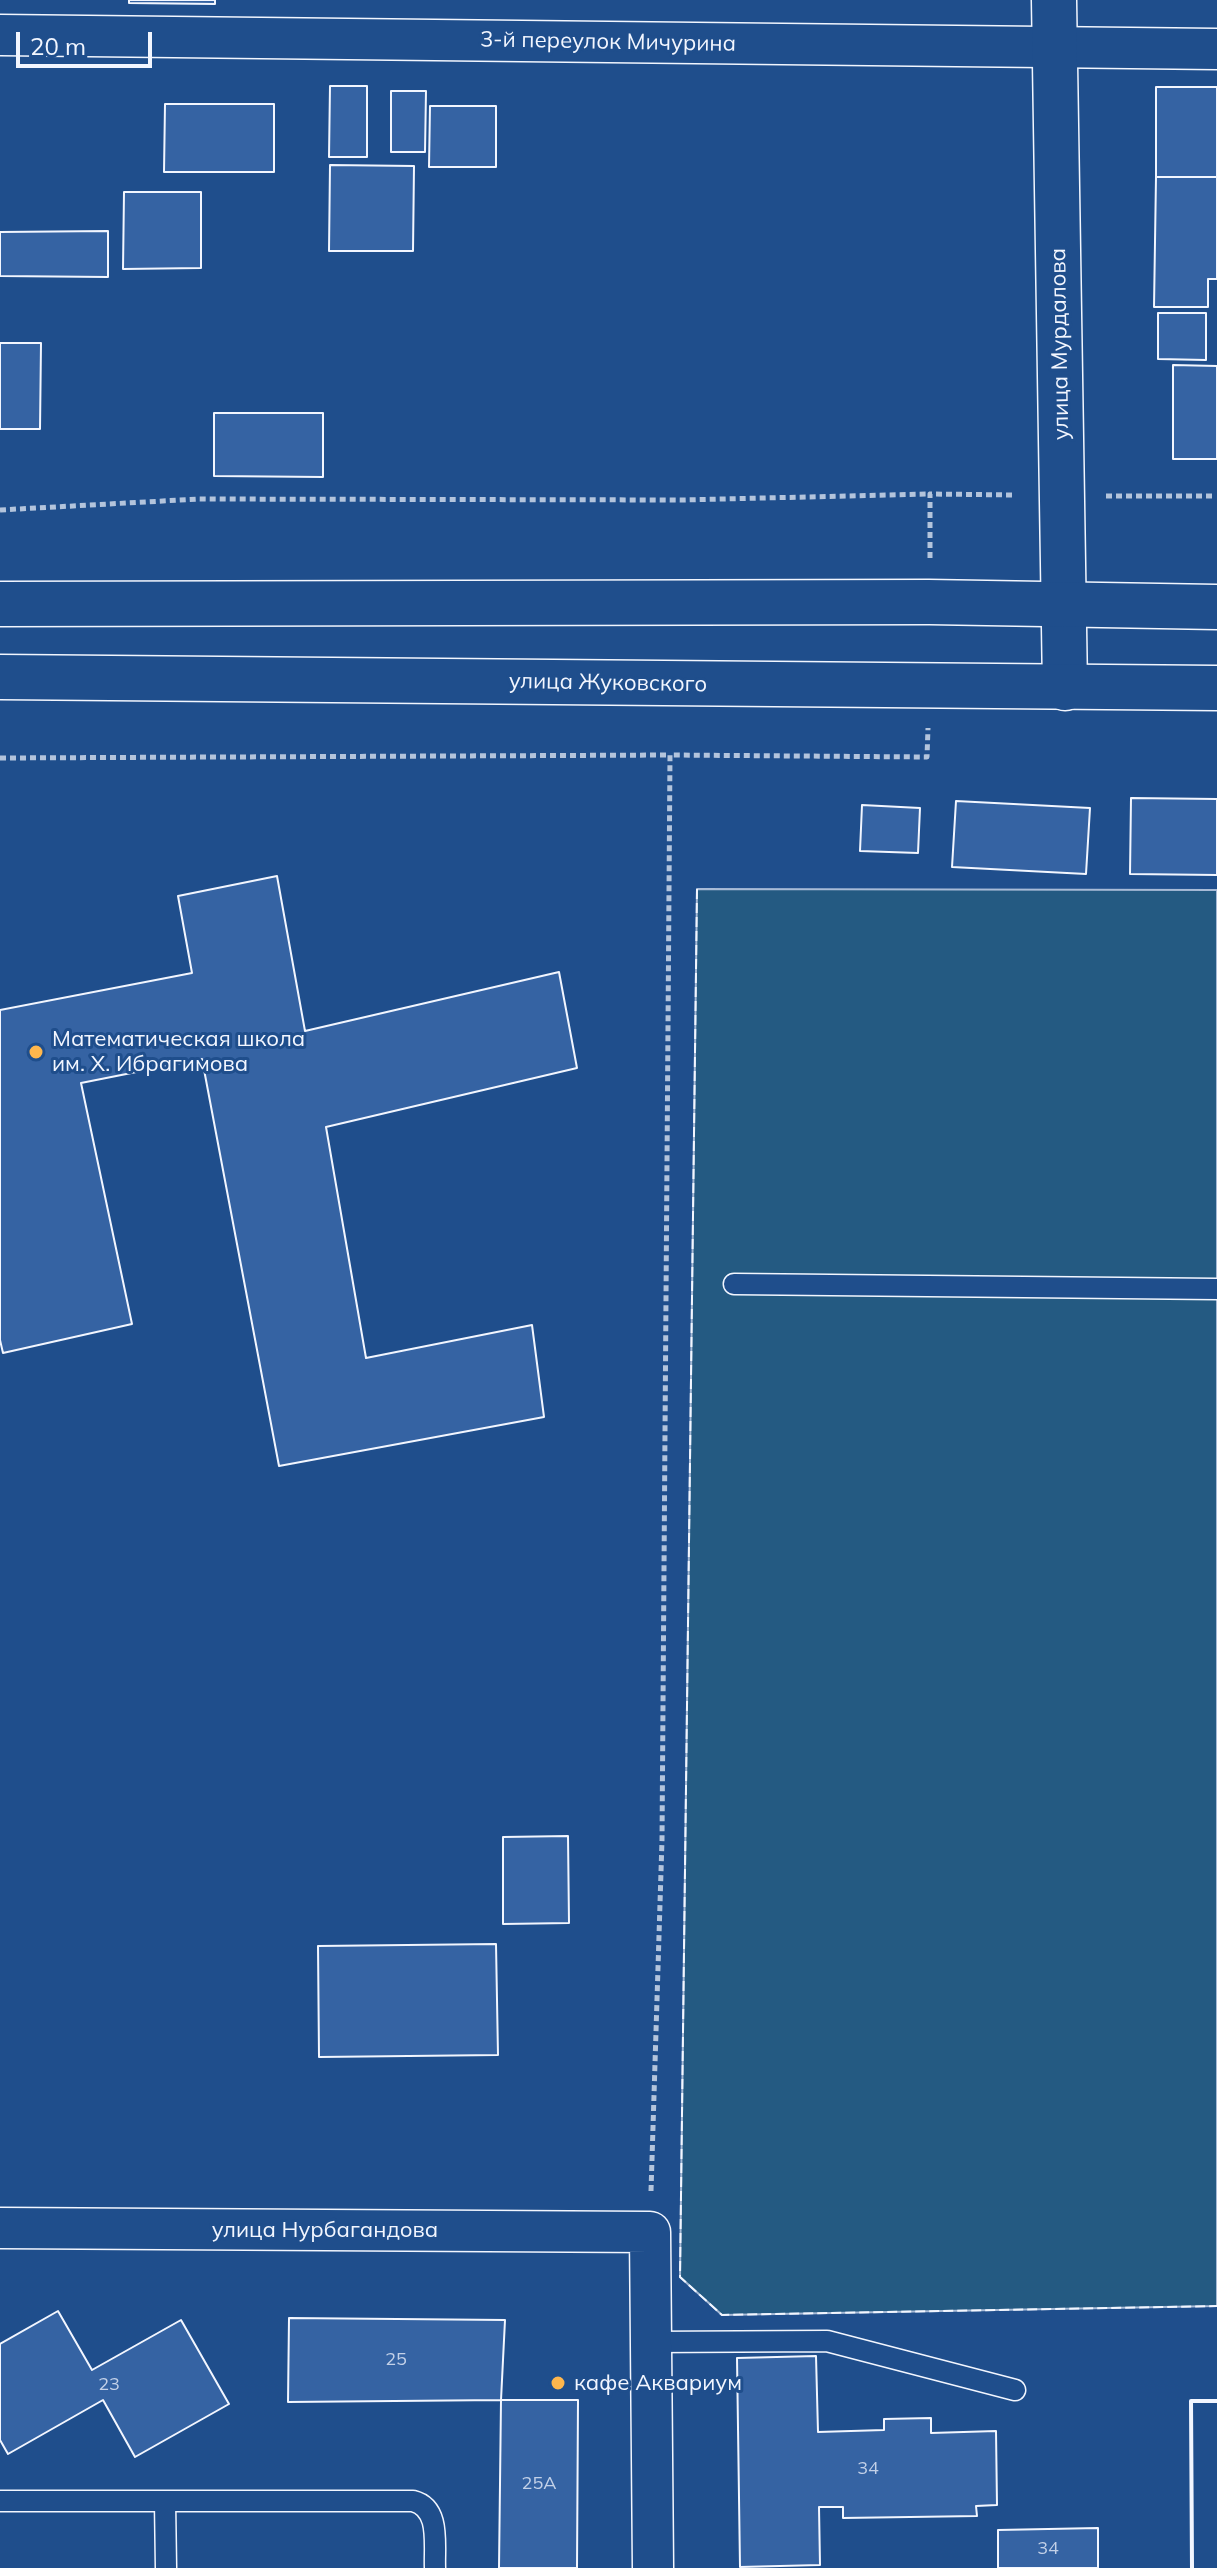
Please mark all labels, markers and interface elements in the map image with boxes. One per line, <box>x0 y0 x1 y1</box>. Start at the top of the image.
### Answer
scale bar <box>20 16 156 66</box>
street label: 3-й переулок Мичурина <box>480 27 736 57</box>
text: 20 m <box>30 31 86 61</box>
street label: улица Мурдалова <box>1045 248 1075 440</box>
street label: улица Жуковского <box>509 668 707 698</box>
place label: Математическая школа им. Х. Ибрагимова <box>52 1026 305 1078</box>
marker: Математическая школа им. Х. Ибрагимова <box>27 1043 45 1061</box>
street label: улица Нурбагандова <box>212 2217 438 2243</box>
house number: 25 <box>385 2349 407 2371</box>
place label: кафе Аквариум <box>574 2370 742 2396</box>
house number: 23 <box>98 2374 120 2396</box>
marker: кафе Аквариум <box>549 2374 567 2392</box>
house number: 34 <box>857 2458 879 2480</box>
house number: 25А <box>522 2473 556 2495</box>
house number: 34 <box>1037 2538 1059 2560</box>

